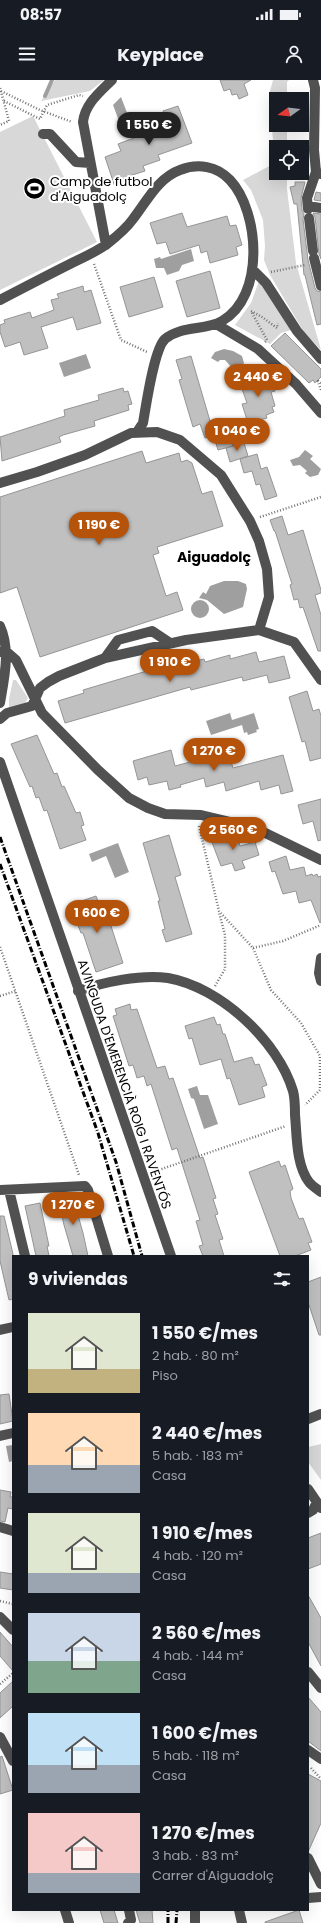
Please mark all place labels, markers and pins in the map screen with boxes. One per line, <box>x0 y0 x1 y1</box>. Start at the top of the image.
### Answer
pin: 1 550 € <box>112 112 186 146</box>
place label: Camp de futbol d'Aiguadolç <box>50 172 152 206</box>
sports icon: Camp de futbol d'Aiguadolç <box>22 175 48 201</box>
pin: 2 440 € <box>221 364 295 398</box>
pin: 1 040 € <box>200 418 274 452</box>
pin: 1 190 € <box>62 512 136 546</box>
pin: 1 910 € <box>133 649 207 683</box>
pin: 1 270 € <box>177 738 251 772</box>
pin: 2 560 € <box>196 817 270 851</box>
pin: 1 600 € <box>60 900 134 934</box>
pin: 1 270 € <box>36 1192 110 1226</box>

